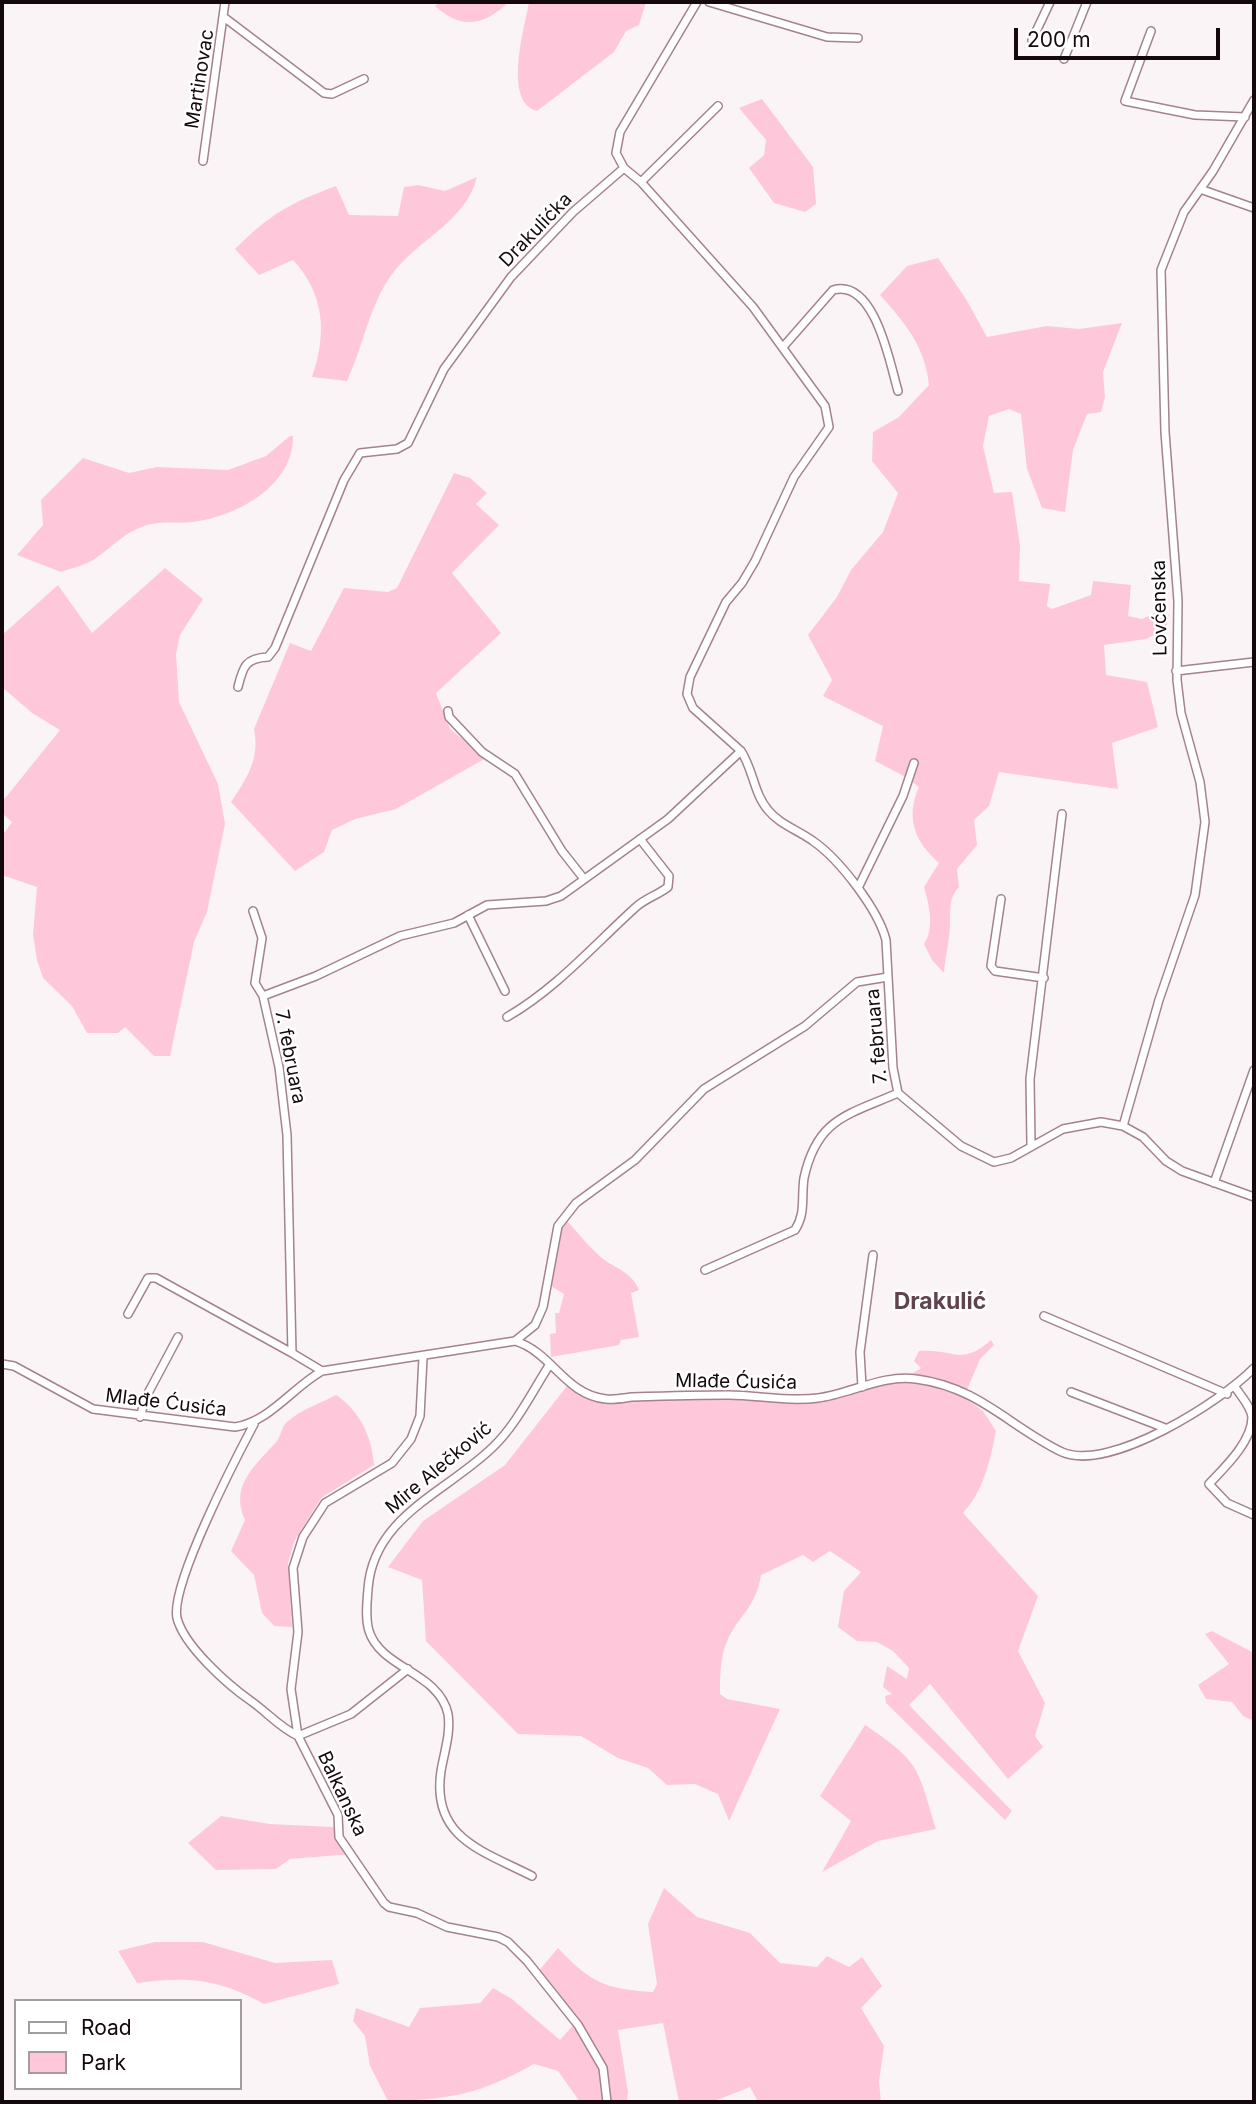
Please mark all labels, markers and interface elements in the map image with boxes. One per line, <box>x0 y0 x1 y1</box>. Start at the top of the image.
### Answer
scale bar <box>1018 14 1224 58</box>
text: 200 m <box>1027 27 1091 52</box>
street label: Martinovac <box>181 28 219 130</box>
street label: Drakulićka <box>495 188 577 272</box>
street label: Lovćenska <box>1148 560 1172 656</box>
street label: 7. februara <box>861 988 893 1084</box>
street label: 7. februara <box>270 1008 310 1106</box>
district label: Drakulić <box>894 1288 986 1316</box>
street label: Mlađe Ćusića <box>675 1370 797 1394</box>
street label: Mlađe Ćusića <box>104 1384 228 1422</box>
street label: Mire Alečković <box>381 1417 497 1519</box>
street label: Balkanska <box>312 1748 372 1840</box>
legend <box>14 1999 242 2090</box>
text: Road <box>81 2015 132 2040</box>
text: Park <box>81 2050 126 2075</box>

